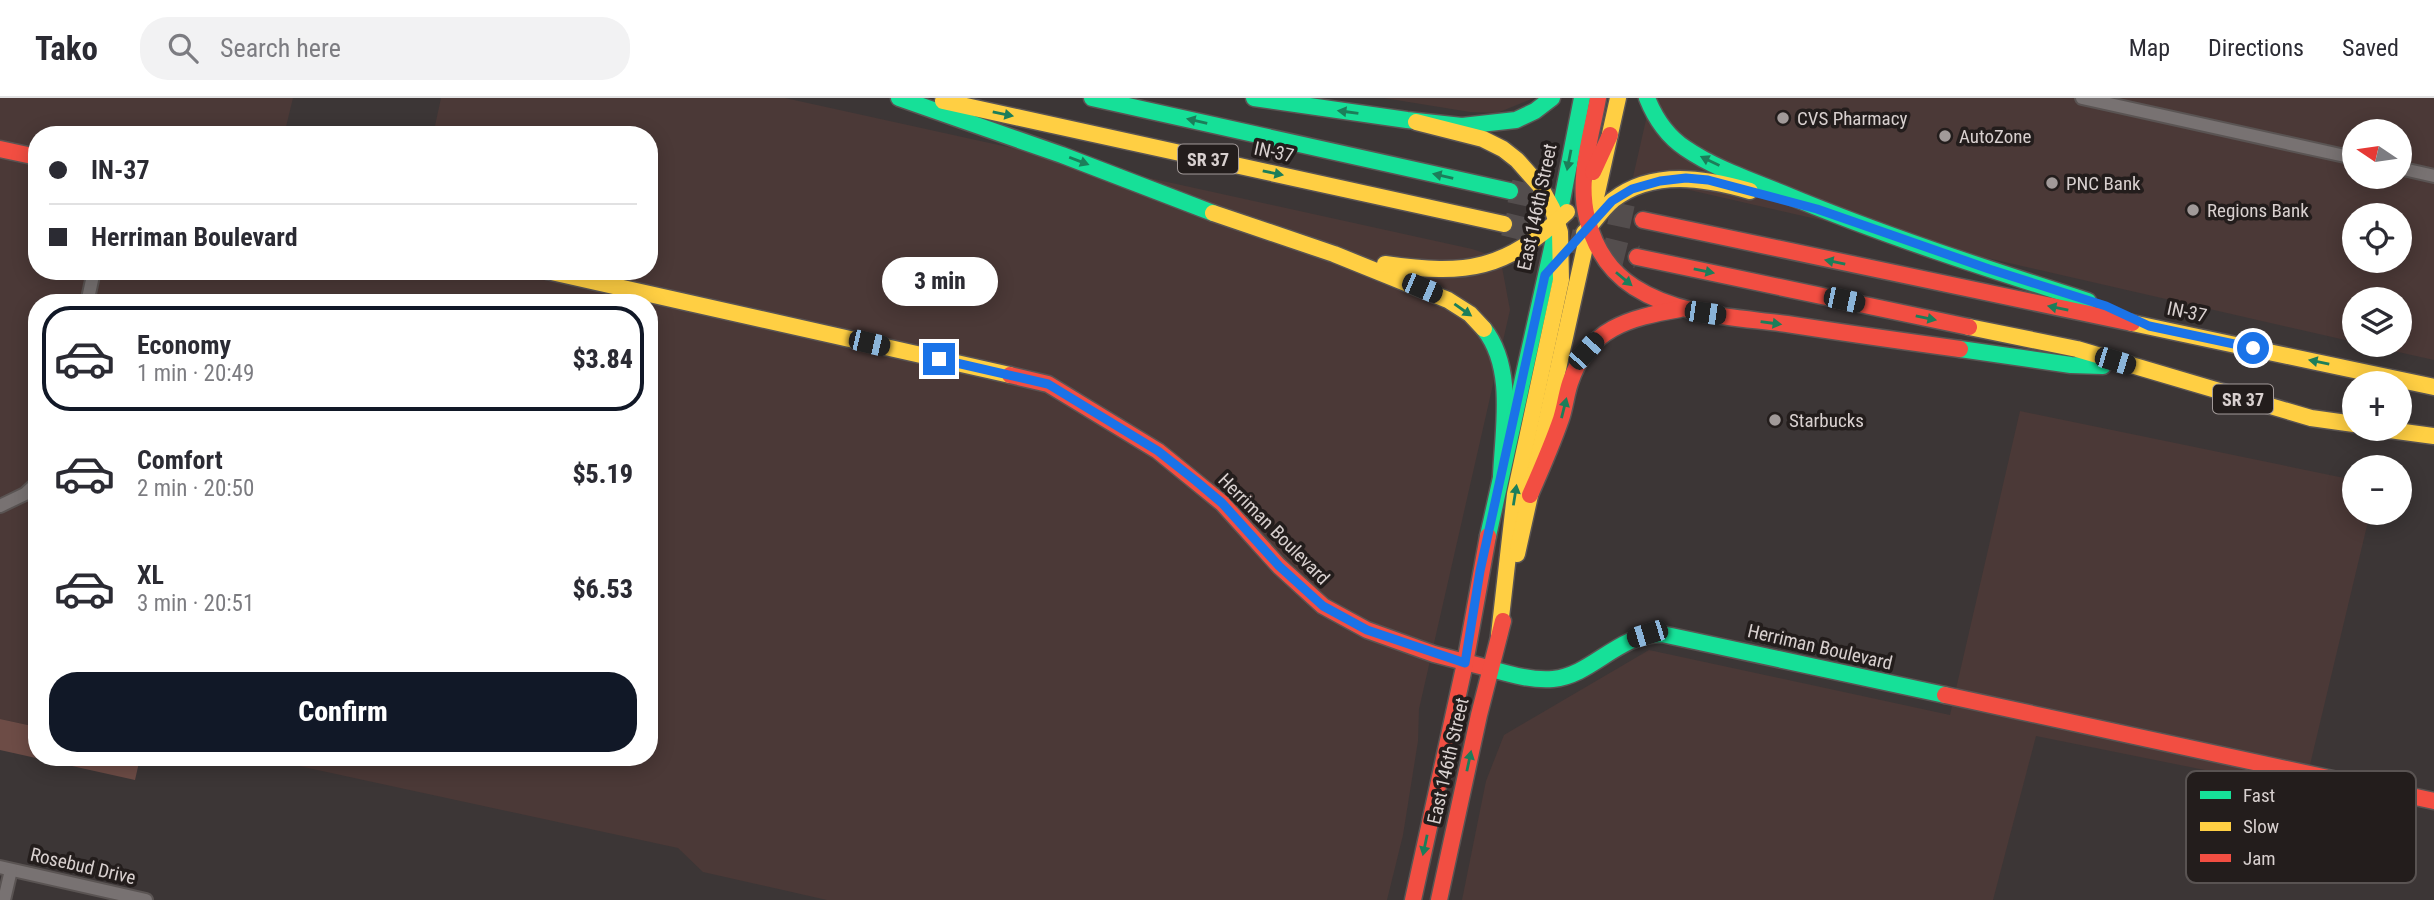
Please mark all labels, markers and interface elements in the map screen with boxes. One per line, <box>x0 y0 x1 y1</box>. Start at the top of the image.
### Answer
search box <box>140 17 630 80</box>
text: Tako <box>35 29 98 68</box>
icon: search <box>164 29 202 67</box>
text: Search here <box>220 33 341 63</box>
text: Map <box>2129 34 2170 62</box>
text: Directions <box>2208 34 2304 62</box>
text: Saved <box>2342 34 2399 62</box>
one-way arrow <box>1337 106 1359 117</box>
place label: CVS Pharmacy <box>1797 107 1907 130</box>
one-way arrow <box>992 108 1014 119</box>
marker: CVS Pharmacy <box>1775 110 1791 126</box>
one-way arrow <box>1186 116 1208 127</box>
north arrow <box>2342 119 2412 189</box>
map controls <box>2342 119 2412 525</box>
place label: AutoZone <box>1959 125 2031 148</box>
marker: AutoZone <box>1937 128 1953 144</box>
street label: IN-37 <box>1252 137 1296 167</box>
street label: East 146th Street <box>1512 142 1562 272</box>
road number: SR 37 <box>1178 144 1238 174</box>
one-way arrow <box>1563 149 1574 171</box>
text: IN-37 <box>91 155 150 185</box>
one-way arrow <box>1700 155 1720 166</box>
one-way arrow <box>1069 156 1090 167</box>
one-way arrow <box>1262 168 1284 179</box>
one-way arrow <box>1432 171 1454 182</box>
place label: PNC Bank <box>2066 172 2141 195</box>
marker: PNC Bank <box>2044 175 2060 191</box>
place label: Regions Bank <box>2207 199 2309 222</box>
marker: Regions Bank <box>2185 202 2201 218</box>
button: locate <box>2342 203 2412 273</box>
text: Herriman Boulevard <box>91 222 298 252</box>
one-way arrow <box>1824 256 1846 267</box>
callout: 3 min <box>881 258 997 306</box>
one-way arrow <box>1693 265 1715 276</box>
text: 3 min <box>914 268 966 295</box>
car <box>1399 270 1446 306</box>
one-way arrow <box>1616 271 1633 286</box>
car <box>1822 285 1867 315</box>
button: layers <box>2342 287 2412 357</box>
street label: IN-37 <box>2165 297 2209 327</box>
car <box>1683 300 1728 326</box>
one-way arrow <box>2047 302 2069 313</box>
one-way arrow <box>1454 303 1473 317</box>
one-way arrow <box>1915 312 1937 323</box>
one-way arrow <box>1761 317 1783 328</box>
icon: car <box>53 327 116 390</box>
car <box>847 328 892 358</box>
car <box>1565 328 1608 374</box>
text: Economy <box>137 330 231 360</box>
route start <box>2237 332 2269 364</box>
route end <box>923 343 955 375</box>
text: $3.84 <box>572 344 633 374</box>
car <box>2092 345 2139 377</box>
one-way arrow <box>2308 357 2330 368</box>
text: 1 min · 20:49 <box>137 360 254 387</box>
button: + <box>2342 371 2412 441</box>
road number: SR 37 <box>2213 384 2273 414</box>
one-way arrow <box>1559 397 1570 419</box>
place label: Starbucks <box>1789 409 1864 432</box>
marker: Starbucks <box>1767 412 1783 428</box>
icon: car <box>53 442 116 505</box>
text: Comfort <box>137 445 223 475</box>
button: − <box>2342 455 2412 525</box>
text: $5.19 <box>572 459 633 489</box>
street label: Herriman Boulevard <box>1214 469 1334 589</box>
text: 2 min · 20:50 <box>137 475 254 502</box>
one-way arrow <box>1510 483 1521 505</box>
icon: car <box>53 557 116 620</box>
text: XL <box>137 560 164 590</box>
text: $6.53 <box>572 574 633 604</box>
text: 3 min · 20:51 <box>137 590 254 617</box>
car <box>1624 618 1671 650</box>
street label: Herriman Boulevard <box>1745 619 1895 675</box>
button: Confirm <box>49 672 637 752</box>
street label: East 146th Street <box>1422 696 1474 826</box>
one-way arrow <box>1464 750 1475 772</box>
legend <box>2186 771 2416 883</box>
text: Fast <box>2243 784 2275 807</box>
text: Slow <box>2243 815 2279 838</box>
one-way arrow <box>1419 834 1430 856</box>
street label: Rosebud Drive <box>28 843 138 889</box>
text: Jam <box>2243 847 2276 870</box>

